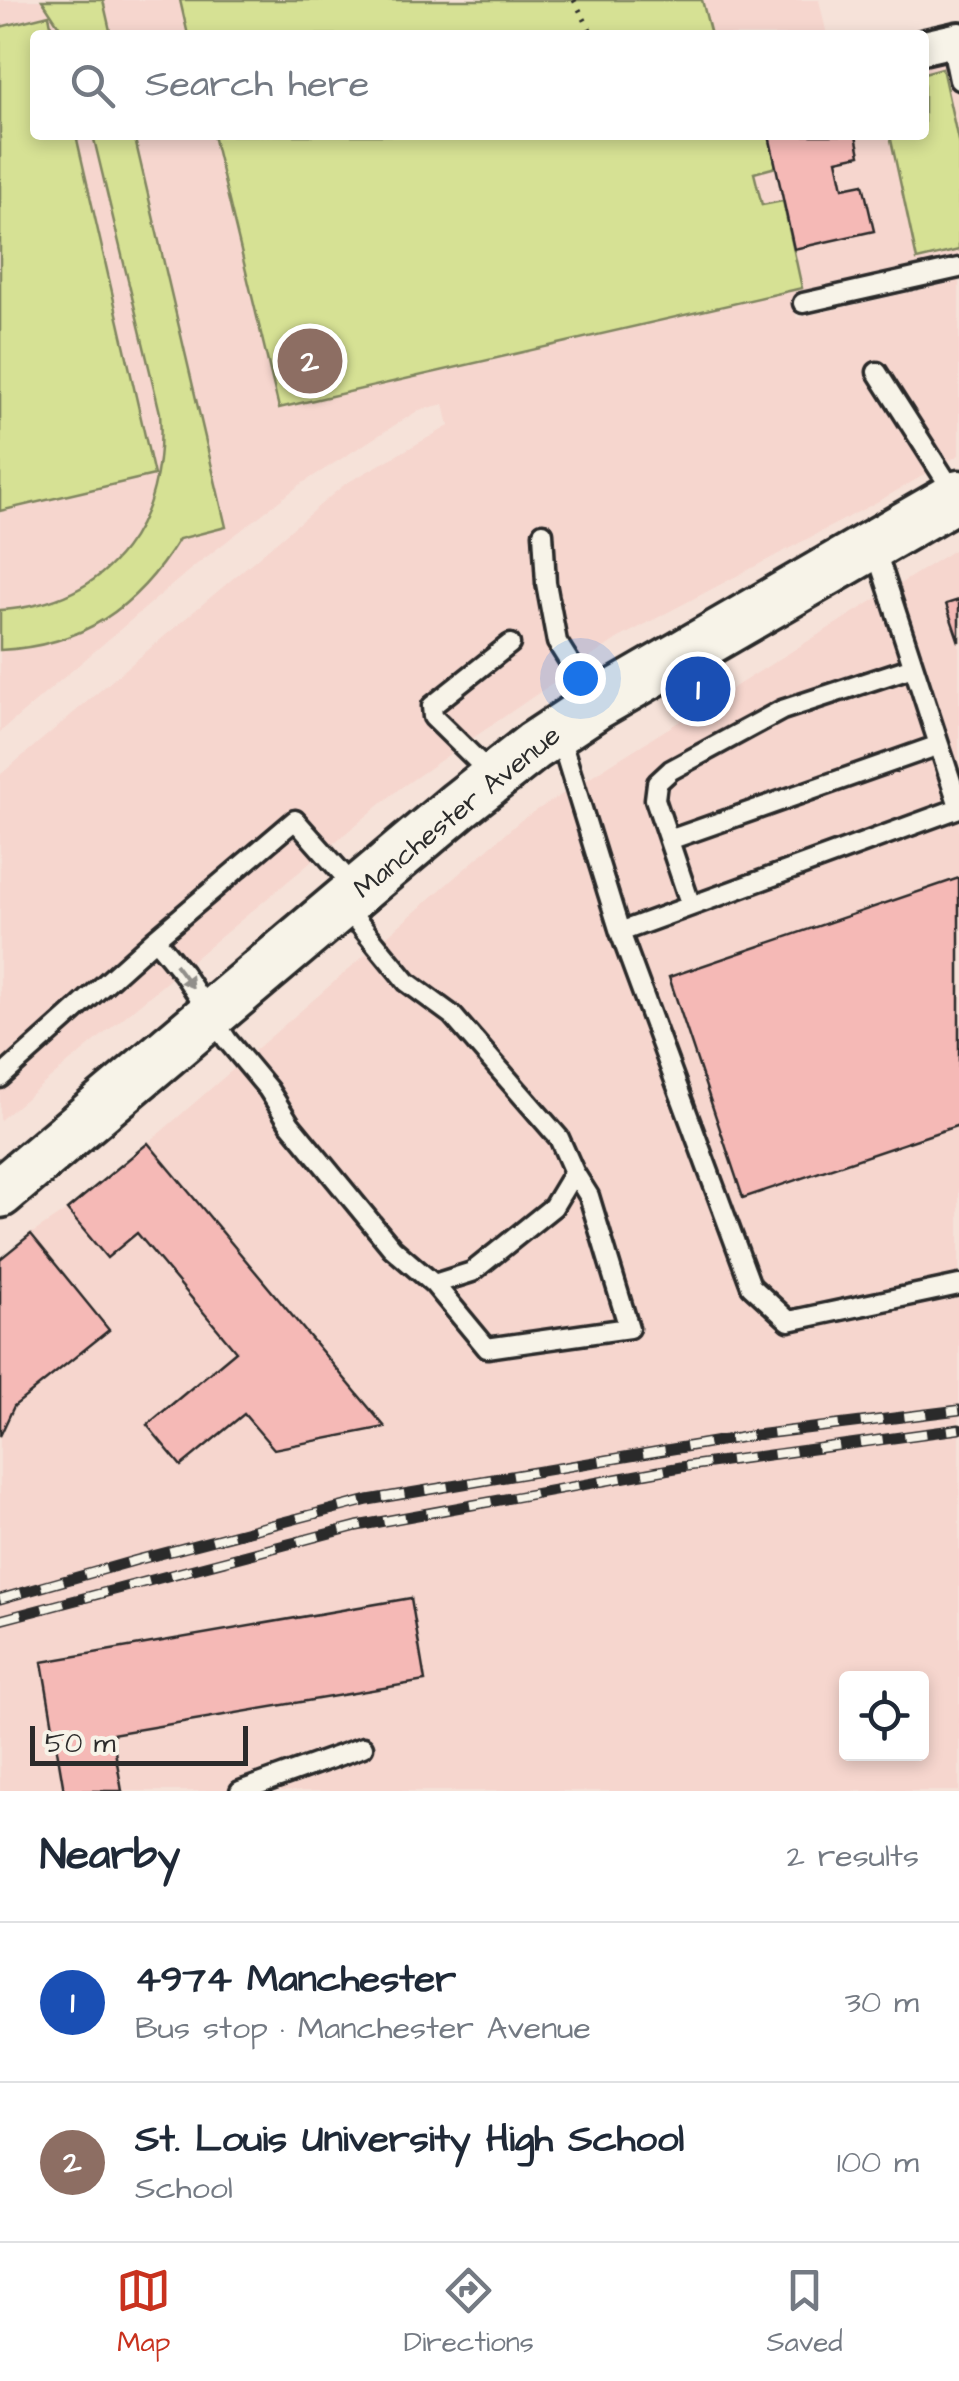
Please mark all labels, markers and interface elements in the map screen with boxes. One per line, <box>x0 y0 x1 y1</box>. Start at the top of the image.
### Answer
search box <box>30 30 929 140</box>
icon: search <box>65 58 120 113</box>
text: Search here <box>145 59 369 111</box>
pin: 2 <box>278 324 342 398</box>
pin: 1 <box>666 652 730 726</box>
your location <box>555 653 606 704</box>
street label: Manchester Avenue <box>345 716 569 908</box>
one-way arrow <box>174 963 193 989</box>
map controls <box>839 1671 929 1761</box>
button: locate <box>839 1671 929 1761</box>
scale bar <box>30 1721 248 1766</box>
text: 50 m <box>45 1724 116 1763</box>
text: Nearby <box>40 1827 180 1885</box>
text: 2 results <box>787 1834 919 1879</box>
text: 4974 Manchester <box>135 1954 456 2006</box>
text: 1 <box>70 1980 75 2025</box>
text: 30 m <box>845 1980 919 2025</box>
text: Bus stop · Manchester Avenue <box>135 2006 591 2051</box>
text: St. Louis University High School <box>135 2114 684 2166</box>
text: 2 <box>63 2140 82 2185</box>
text: 100 m <box>837 2140 919 2185</box>
text: School <box>135 2166 233 2211</box>
tab: Map <box>116 2263 171 2362</box>
tab: Directions <box>404 2263 534 2362</box>
tab: Saved <box>766 2263 843 2362</box>

